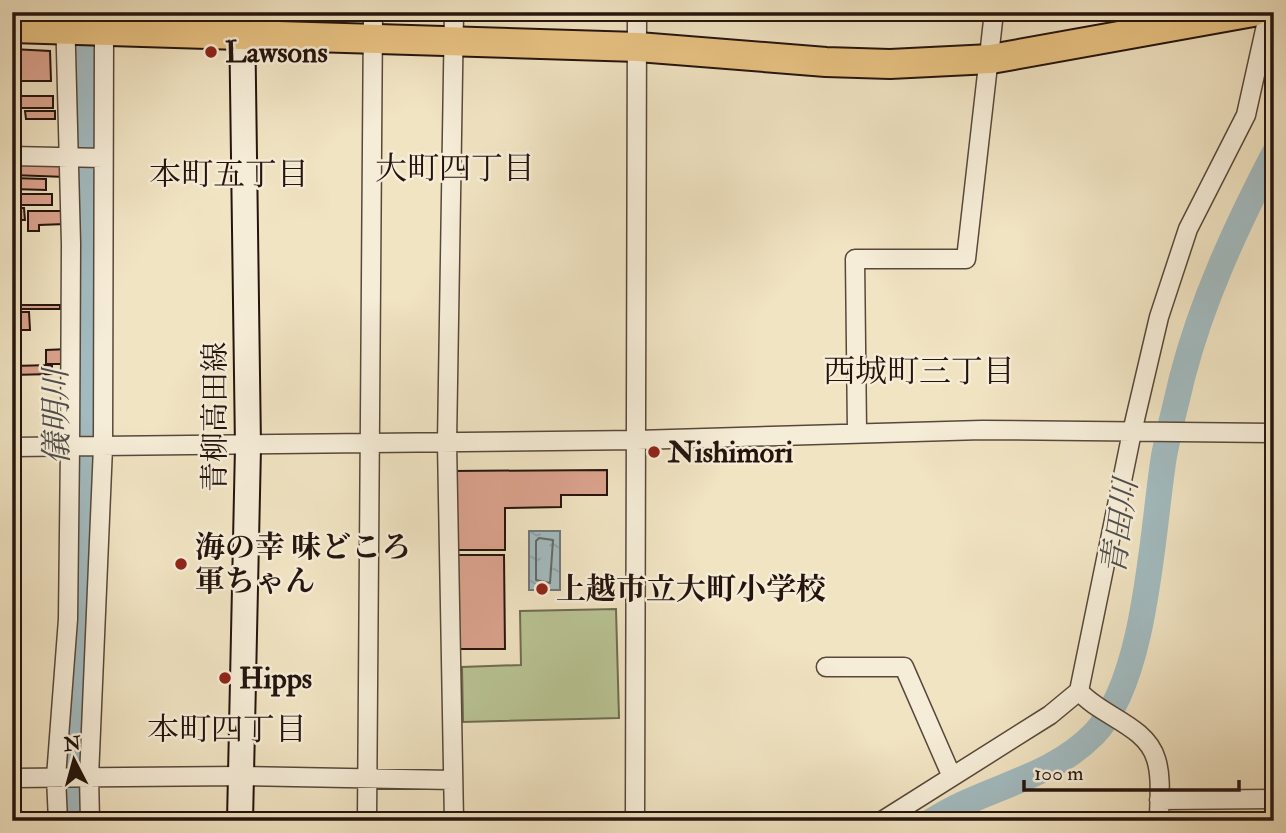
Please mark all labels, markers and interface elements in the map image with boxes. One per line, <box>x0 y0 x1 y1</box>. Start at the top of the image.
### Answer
place label: Lawsons <box>225 34 328 71</box>
marker: Lawsons <box>203 44 219 60</box>
district label: 大町四丁目 <box>375 149 535 189</box>
district label: 本町五丁目 <box>149 155 309 195</box>
street label: 青柳高田線 <box>197 342 234 492</box>
district label: 西城町三丁目 <box>823 352 1015 392</box>
water label: 儀明川 <box>36 366 78 465</box>
place label: Nishimori <box>667 434 793 471</box>
marker: Nishimori <box>646 444 662 460</box>
water label: 青田川 <box>1094 474 1147 577</box>
place label: 海の幸 味どころ 軍ちゃん <box>195 529 411 600</box>
marker: 海の幸 味どころ 軍ちゃん <box>173 556 189 572</box>
place label: 上越市立大町小学校 <box>556 571 826 608</box>
marker: 上越市立大町小学校 <box>534 581 550 597</box>
place label: Hipps <box>239 660 312 697</box>
marker: Hipps <box>217 670 233 686</box>
district label: 本町四丁目 <box>147 710 307 750</box>
north arrow <box>38 724 108 794</box>
text: N <box>62 731 83 757</box>
scale bar <box>1024 749 1239 793</box>
text: 100 m <box>1034 760 1084 787</box>

